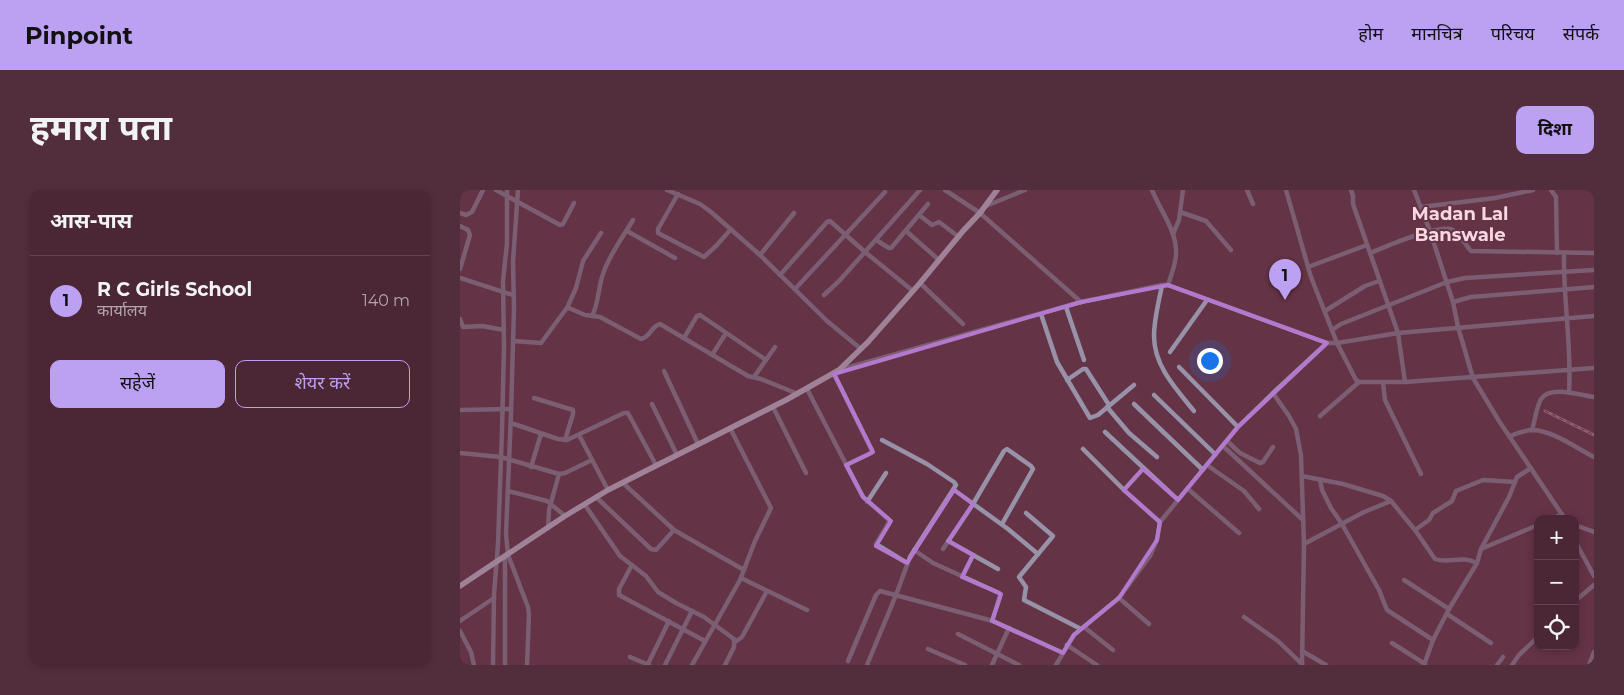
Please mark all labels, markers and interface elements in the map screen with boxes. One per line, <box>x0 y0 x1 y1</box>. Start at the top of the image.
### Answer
text: Pinpoint <box>25 21 133 50</box>
text: होम <box>1358 23 1383 45</box>
text: मानचित्र <box>1411 23 1463 45</box>
text: परिचय <box>1491 23 1535 45</box>
text: संपर्क <box>1563 23 1599 45</box>
text: हमारा पता <box>30 106 172 149</box>
button: दिशा <box>1516 106 1594 154</box>
district label: Madan Lal Banswale <box>1412 203 1508 246</box>
text: आस-पास <box>50 208 132 233</box>
pin: 1 <box>1269 259 1301 300</box>
text: R C Girls School <box>97 278 252 301</box>
text: 1 <box>63 291 69 310</box>
text: 140 m <box>362 291 410 310</box>
text: कार्यालय <box>97 301 147 320</box>
your location <box>1197 348 1223 374</box>
button: सहेजें <box>50 360 225 408</box>
button: शेयर करें <box>235 360 410 408</box>
map controls <box>1534 515 1579 650</box>
button: + <box>1534 515 1579 560</box>
button: − <box>1534 560 1579 605</box>
button: locate <box>1534 605 1579 650</box>

